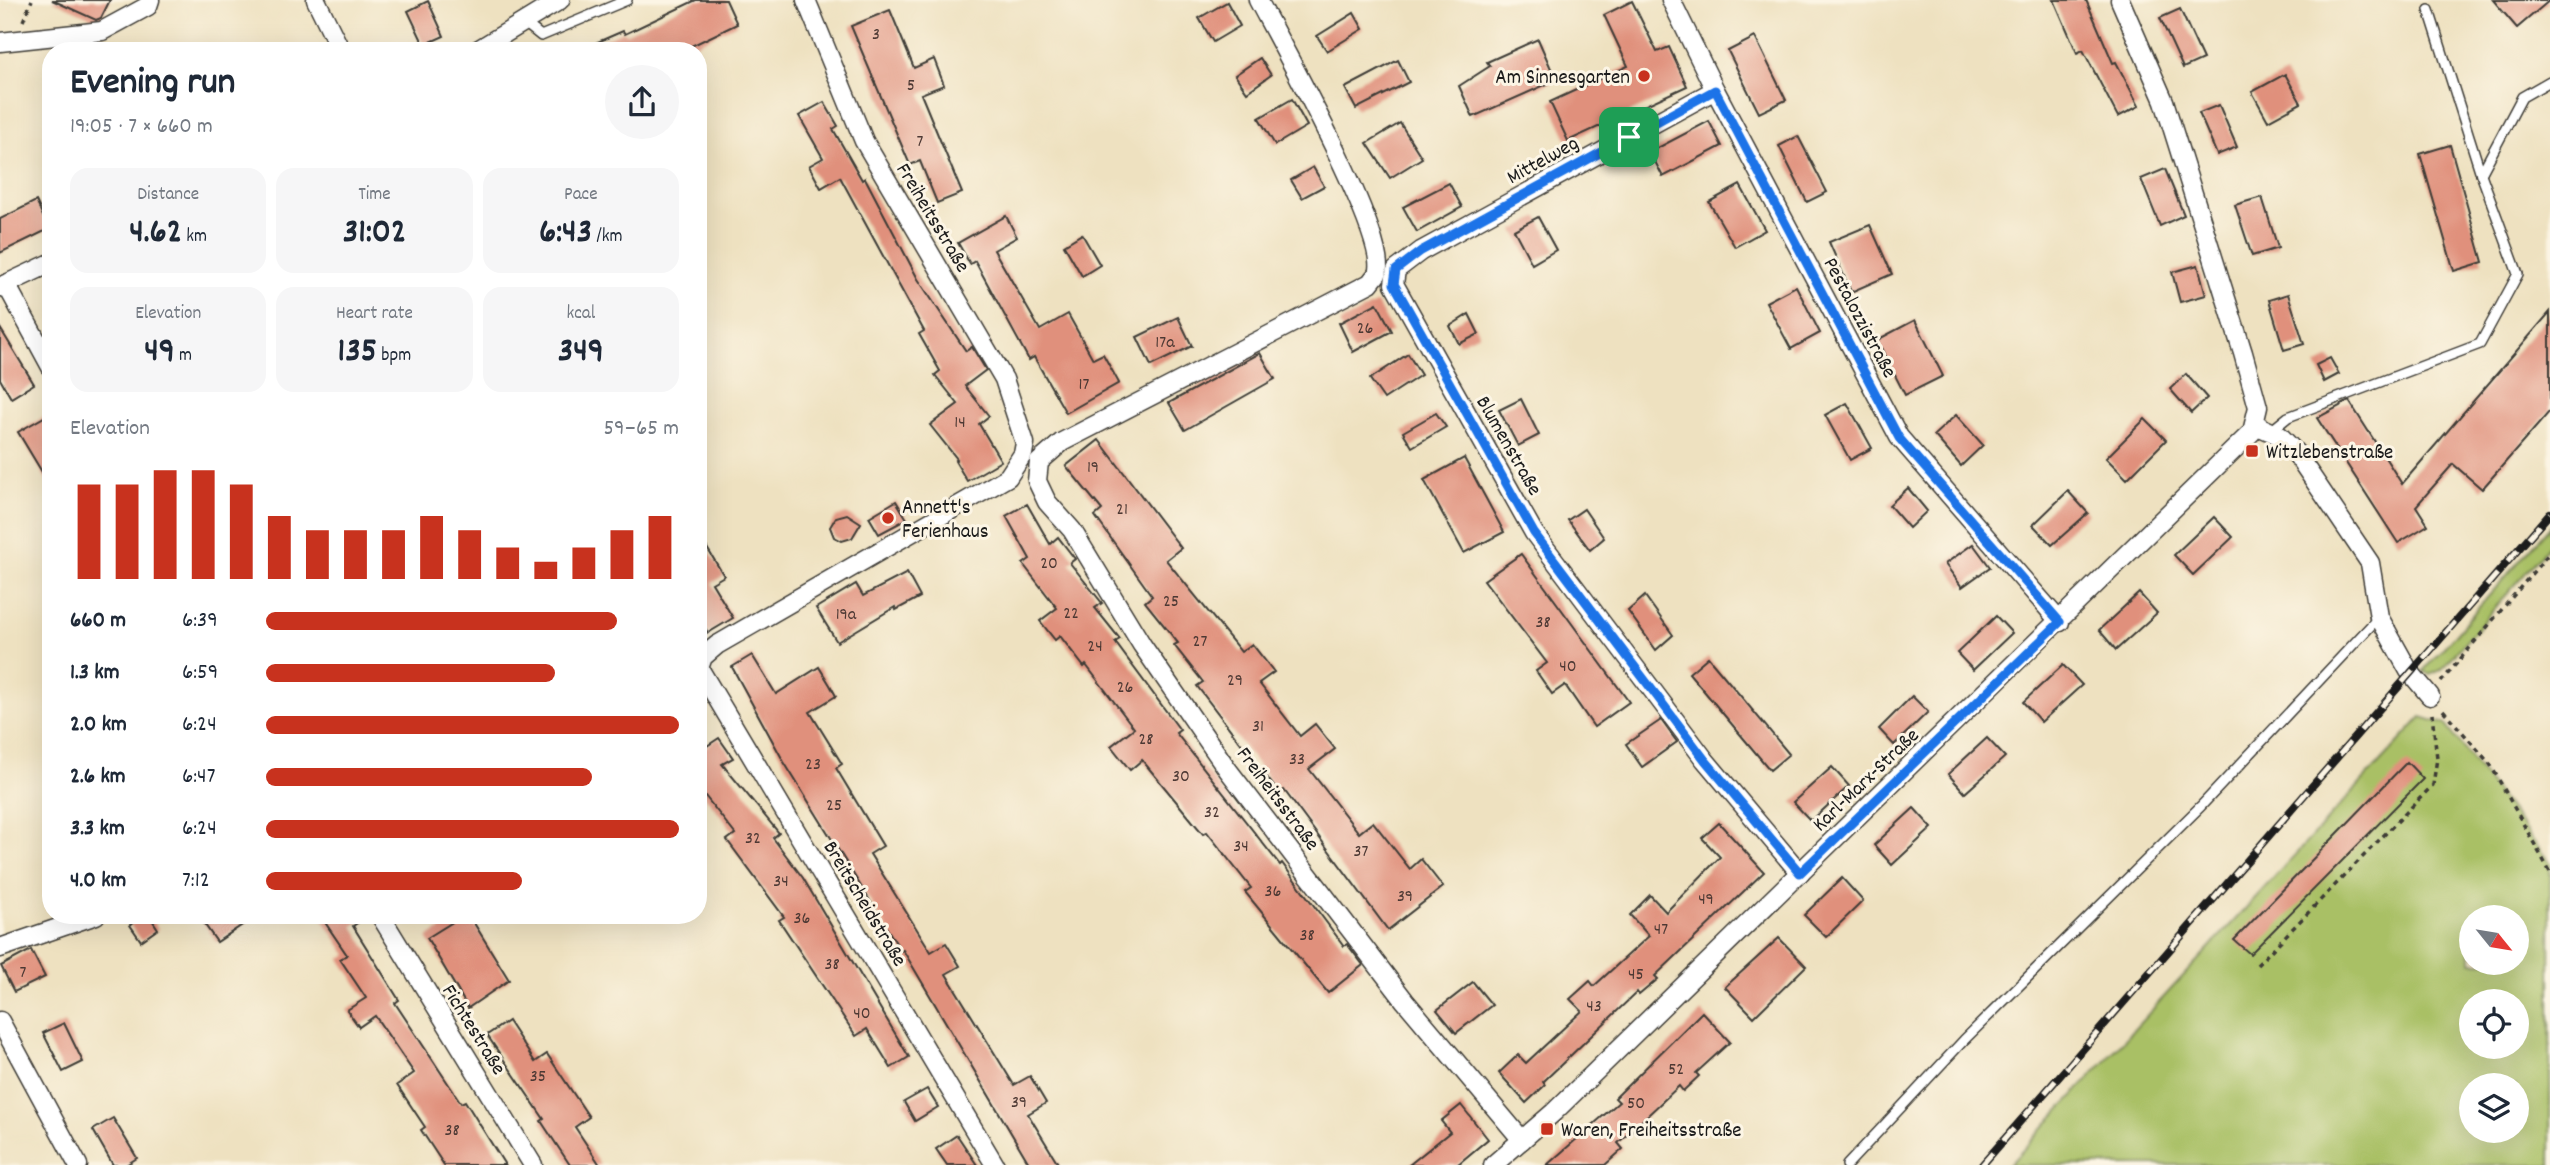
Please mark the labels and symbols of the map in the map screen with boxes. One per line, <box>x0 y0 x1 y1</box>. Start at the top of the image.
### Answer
house number: 3 <box>872 23 880 48</box>
place label: Am Sinnesgarten <box>1495 64 1630 94</box>
marker: Am Sinnesgarten <box>1636 68 1652 84</box>
house number: 5 <box>907 74 915 99</box>
pin <box>1599 107 1659 167</box>
house number: 7 <box>917 130 924 155</box>
street label: Mittelweg <box>1502 130 1585 194</box>
street label: Freiheitsstraße <box>887 158 976 279</box>
street label: Pestalozzistraße <box>1814 253 1903 384</box>
house number: 26 <box>1357 317 1373 342</box>
house number: 17a <box>1155 331 1175 356</box>
house number: 17 <box>1079 373 1090 398</box>
street label: Blumenstraße <box>1467 391 1548 502</box>
house number: 14 <box>954 411 966 436</box>
place label: Witzlebenstraße <box>2266 439 2393 469</box>
marker: Witzlebenstraße <box>2244 443 2260 459</box>
house number: 19 <box>1087 456 1099 481</box>
place label: Annett's Ferienhaus <box>902 494 989 548</box>
house number: 21 <box>1116 498 1128 523</box>
marker: Annett's Ferienhaus <box>880 510 896 526</box>
house number: 20 <box>1040 552 1058 577</box>
house number: 25 <box>1163 590 1179 615</box>
house number: 22 <box>1063 602 1079 627</box>
house number: 19a <box>836 603 857 628</box>
house number: 38 <box>1535 611 1551 636</box>
house number: 27 <box>1193 630 1207 655</box>
house number: 24 <box>1087 635 1103 660</box>
house number: 40 <box>1559 655 1577 680</box>
house number: 29 <box>1227 669 1243 694</box>
house number: 26 <box>1117 676 1133 701</box>
house number: 31 <box>1252 715 1264 740</box>
street label: Karl-Marx-Straße <box>1807 722 1927 840</box>
house number: 28 <box>1138 728 1154 753</box>
street label: Freiheitsstraße <box>1228 742 1326 858</box>
house number: 33 <box>1289 748 1305 773</box>
house number: 23 <box>805 753 821 778</box>
house number: 30 <box>1172 765 1190 790</box>
house number: 25 <box>826 794 842 819</box>
house number: 32 <box>1204 801 1220 826</box>
house number: 32 <box>745 827 761 852</box>
house number: 34 <box>1233 835 1249 860</box>
street label: Breitscheidstraße <box>814 836 913 973</box>
house number: 37 <box>1354 840 1369 865</box>
house number: 34 <box>773 870 789 895</box>
house number: 36 <box>1265 880 1281 905</box>
house number: 39 <box>1397 885 1413 910</box>
house number: 49 <box>1698 888 1714 913</box>
north arrow <box>2459 905 2529 975</box>
house number: 36 <box>794 907 810 932</box>
house number: 47 <box>1654 918 1668 943</box>
house number: 38 <box>1299 924 1315 949</box>
house number: 38 <box>824 953 840 978</box>
house number: 7 <box>20 961 27 986</box>
house number: 45 <box>1628 963 1644 988</box>
street label: Fichtestraße <box>433 980 512 1082</box>
house number: 43 <box>1586 995 1602 1020</box>
house number: 40 <box>853 1002 871 1027</box>
house number: 52 <box>1668 1058 1684 1083</box>
house number: 35 <box>530 1065 546 1090</box>
house number: 39 <box>1011 1091 1027 1116</box>
house number: 50 <box>1627 1092 1645 1117</box>
place label: Waren, Freiheitsstraße <box>1561 1117 1741 1147</box>
house number: 38 <box>444 1119 460 1144</box>
marker: Waren, Freiheitsstraße <box>1539 1121 1555 1137</box>

